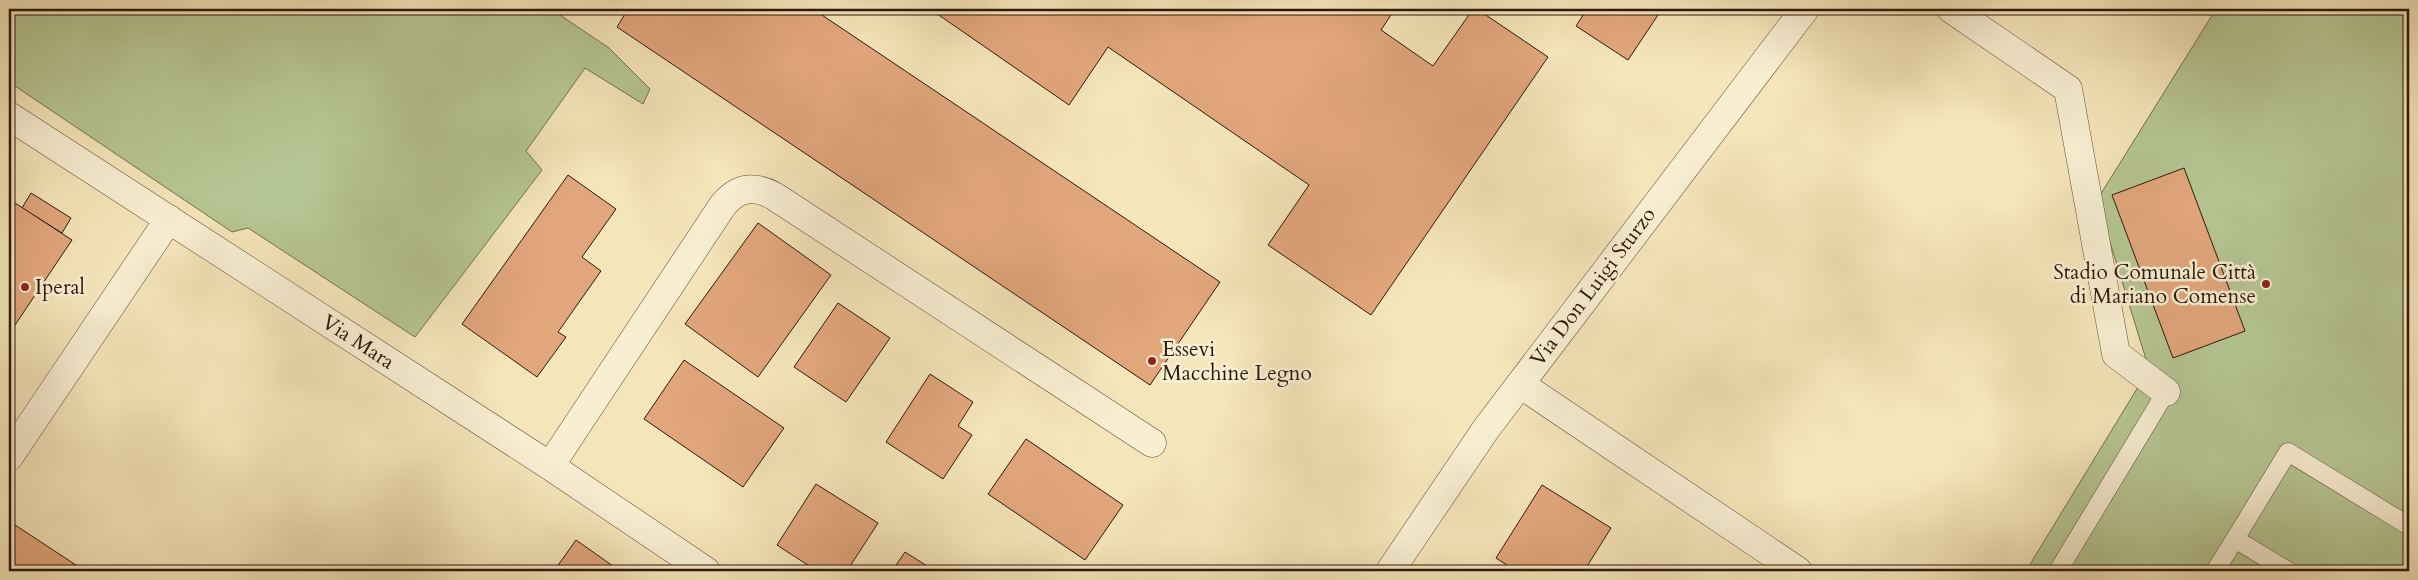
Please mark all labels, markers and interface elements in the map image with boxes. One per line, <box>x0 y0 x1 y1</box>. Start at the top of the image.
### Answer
street label: Via Don Luigi Sturzo <box>1523 201 1663 373</box>
place label: Stadio Comunale Città di Mariano Comense <box>2053 258 2256 311</box>
place label: Iperal <box>35 273 85 302</box>
marker: Stadio Comunale Città di Mariano Comense <box>2260 278 2272 290</box>
marker: Iperal <box>19 281 31 293</box>
street label: Via Mara <box>316 308 400 376</box>
place label: Essevi Macchine Legno <box>1162 335 1312 388</box>
marker: Essevi Macchine Legno <box>1146 355 1158 367</box>

